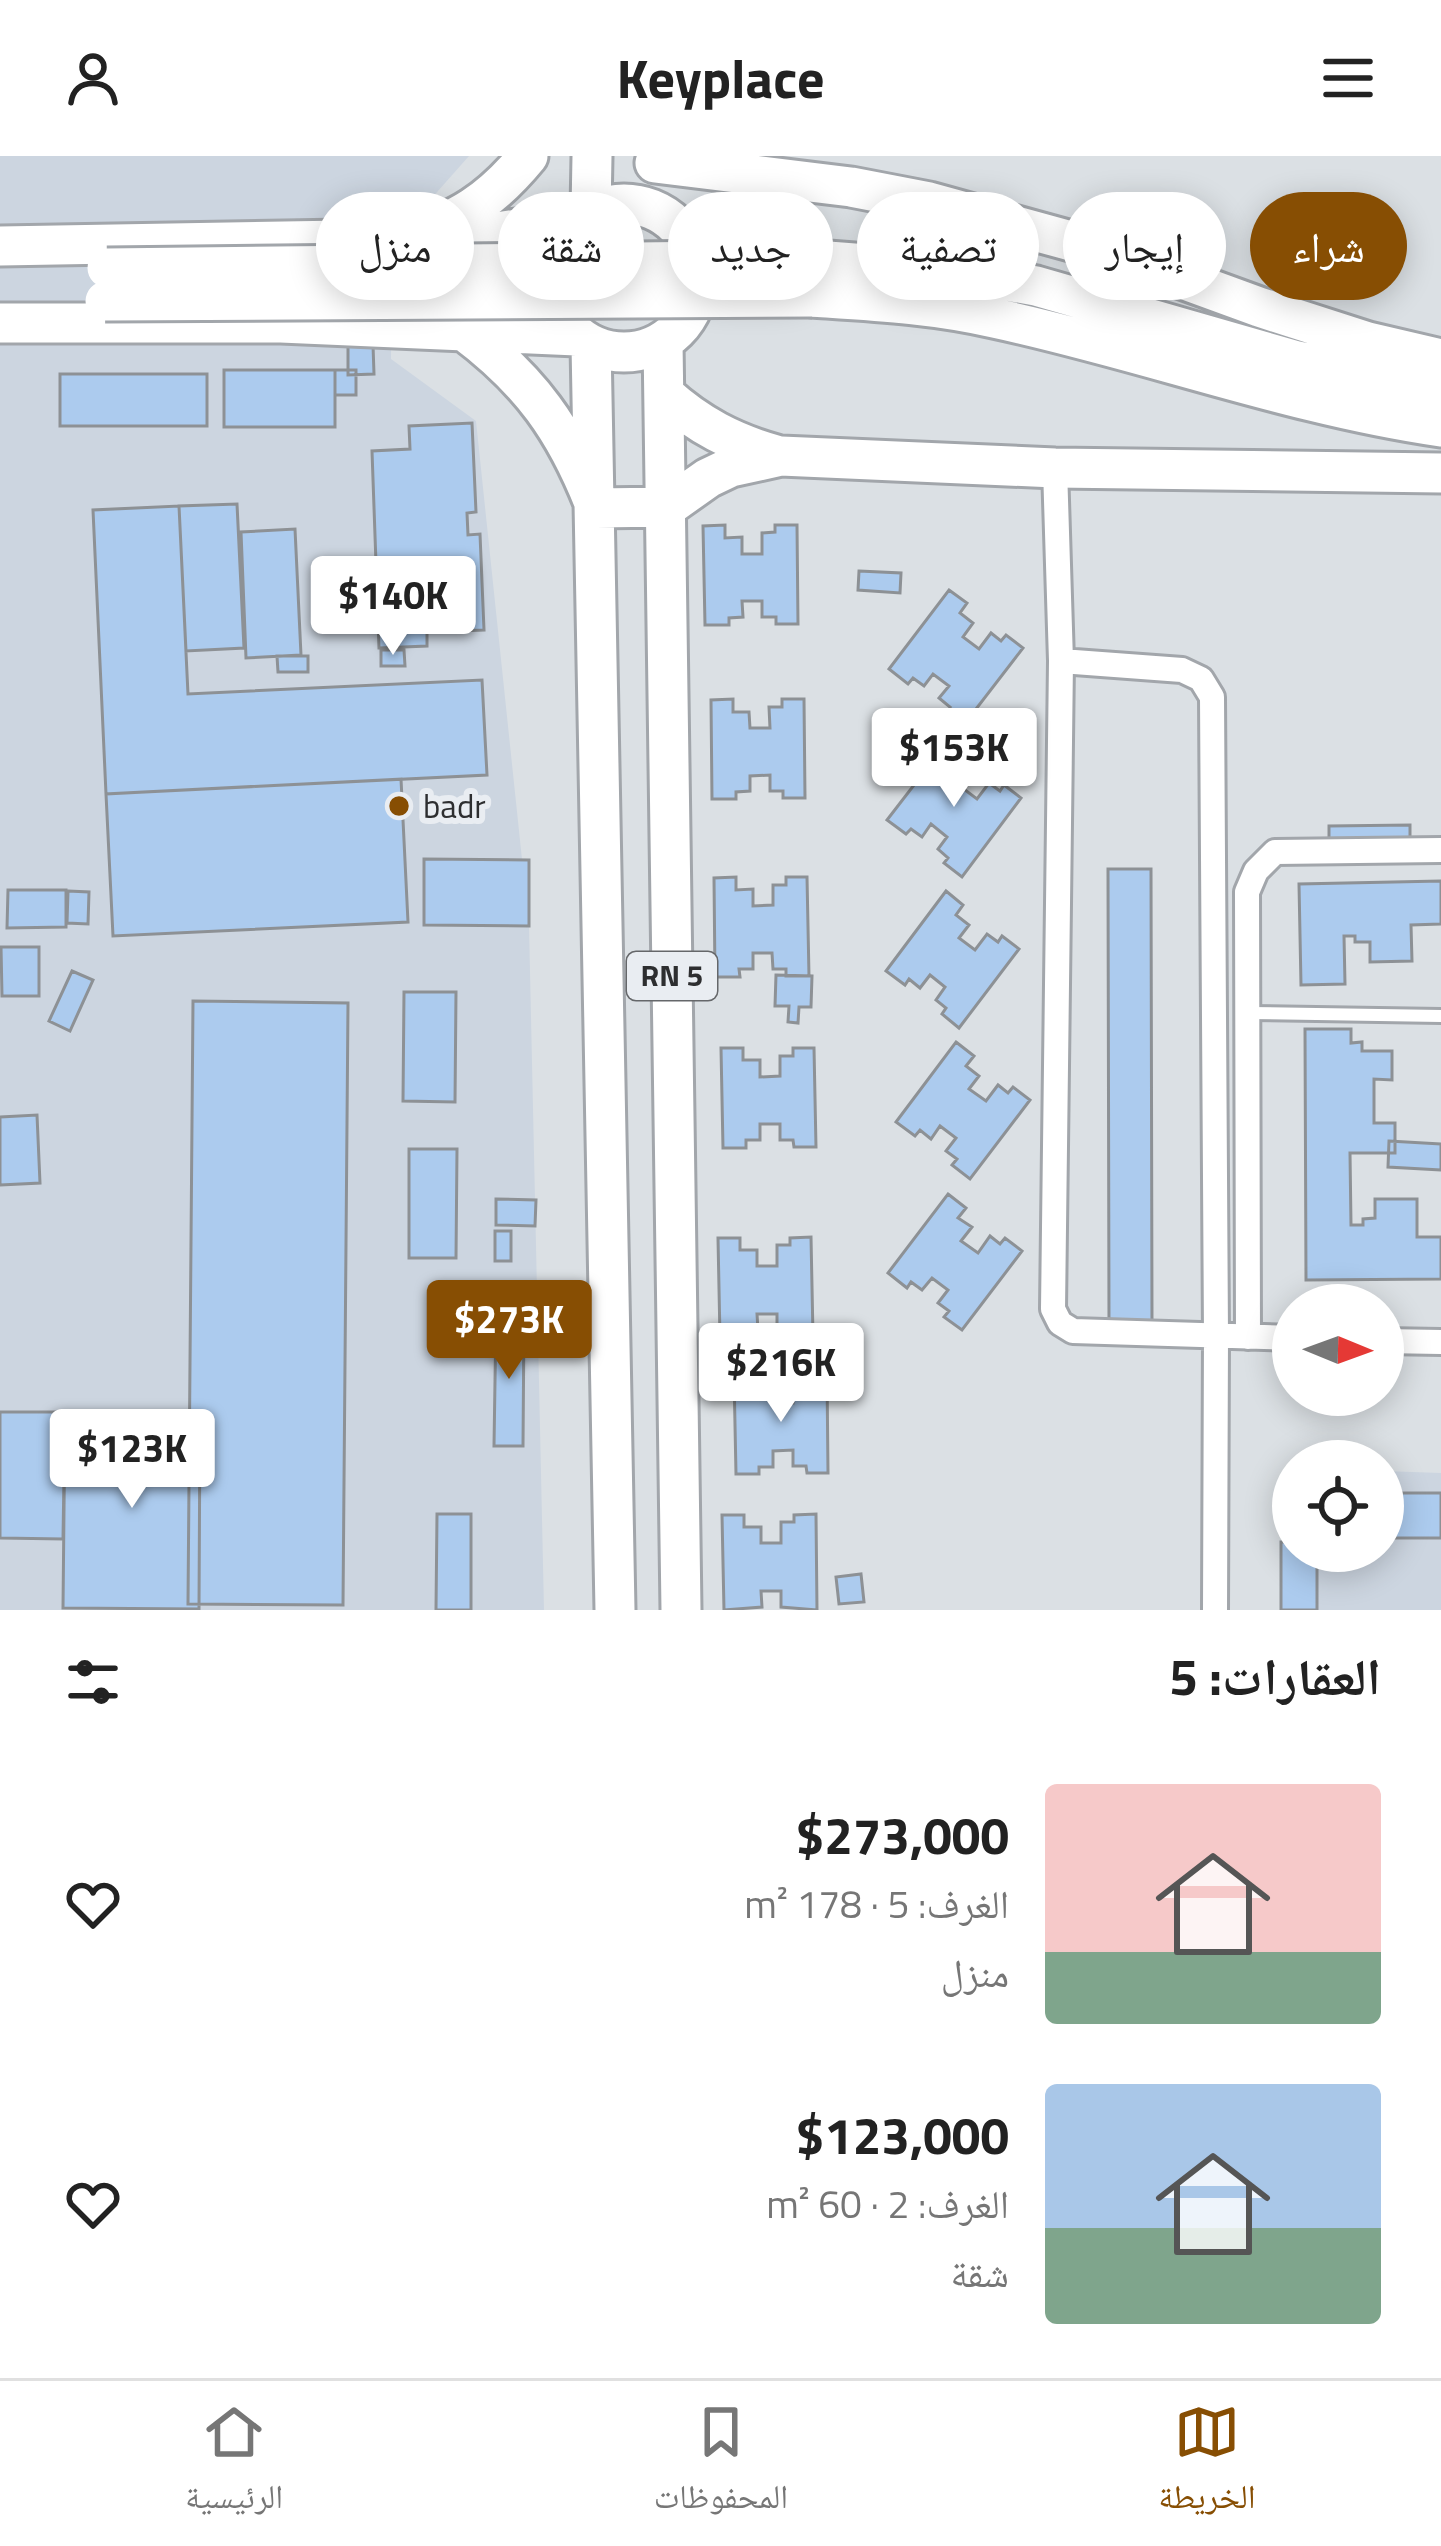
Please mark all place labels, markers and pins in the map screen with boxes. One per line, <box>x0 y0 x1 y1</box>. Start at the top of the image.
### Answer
pin: $140K <box>309 556 477 658</box>
pin: $153K <box>870 708 1038 810</box>
place label: badr <box>423 781 486 831</box>
marker: badr <box>386 793 412 819</box>
pin: $273K <box>425 1280 593 1382</box>
pin: $216K <box>697 1323 865 1425</box>
pin: $123K <box>48 1409 216 1511</box>

